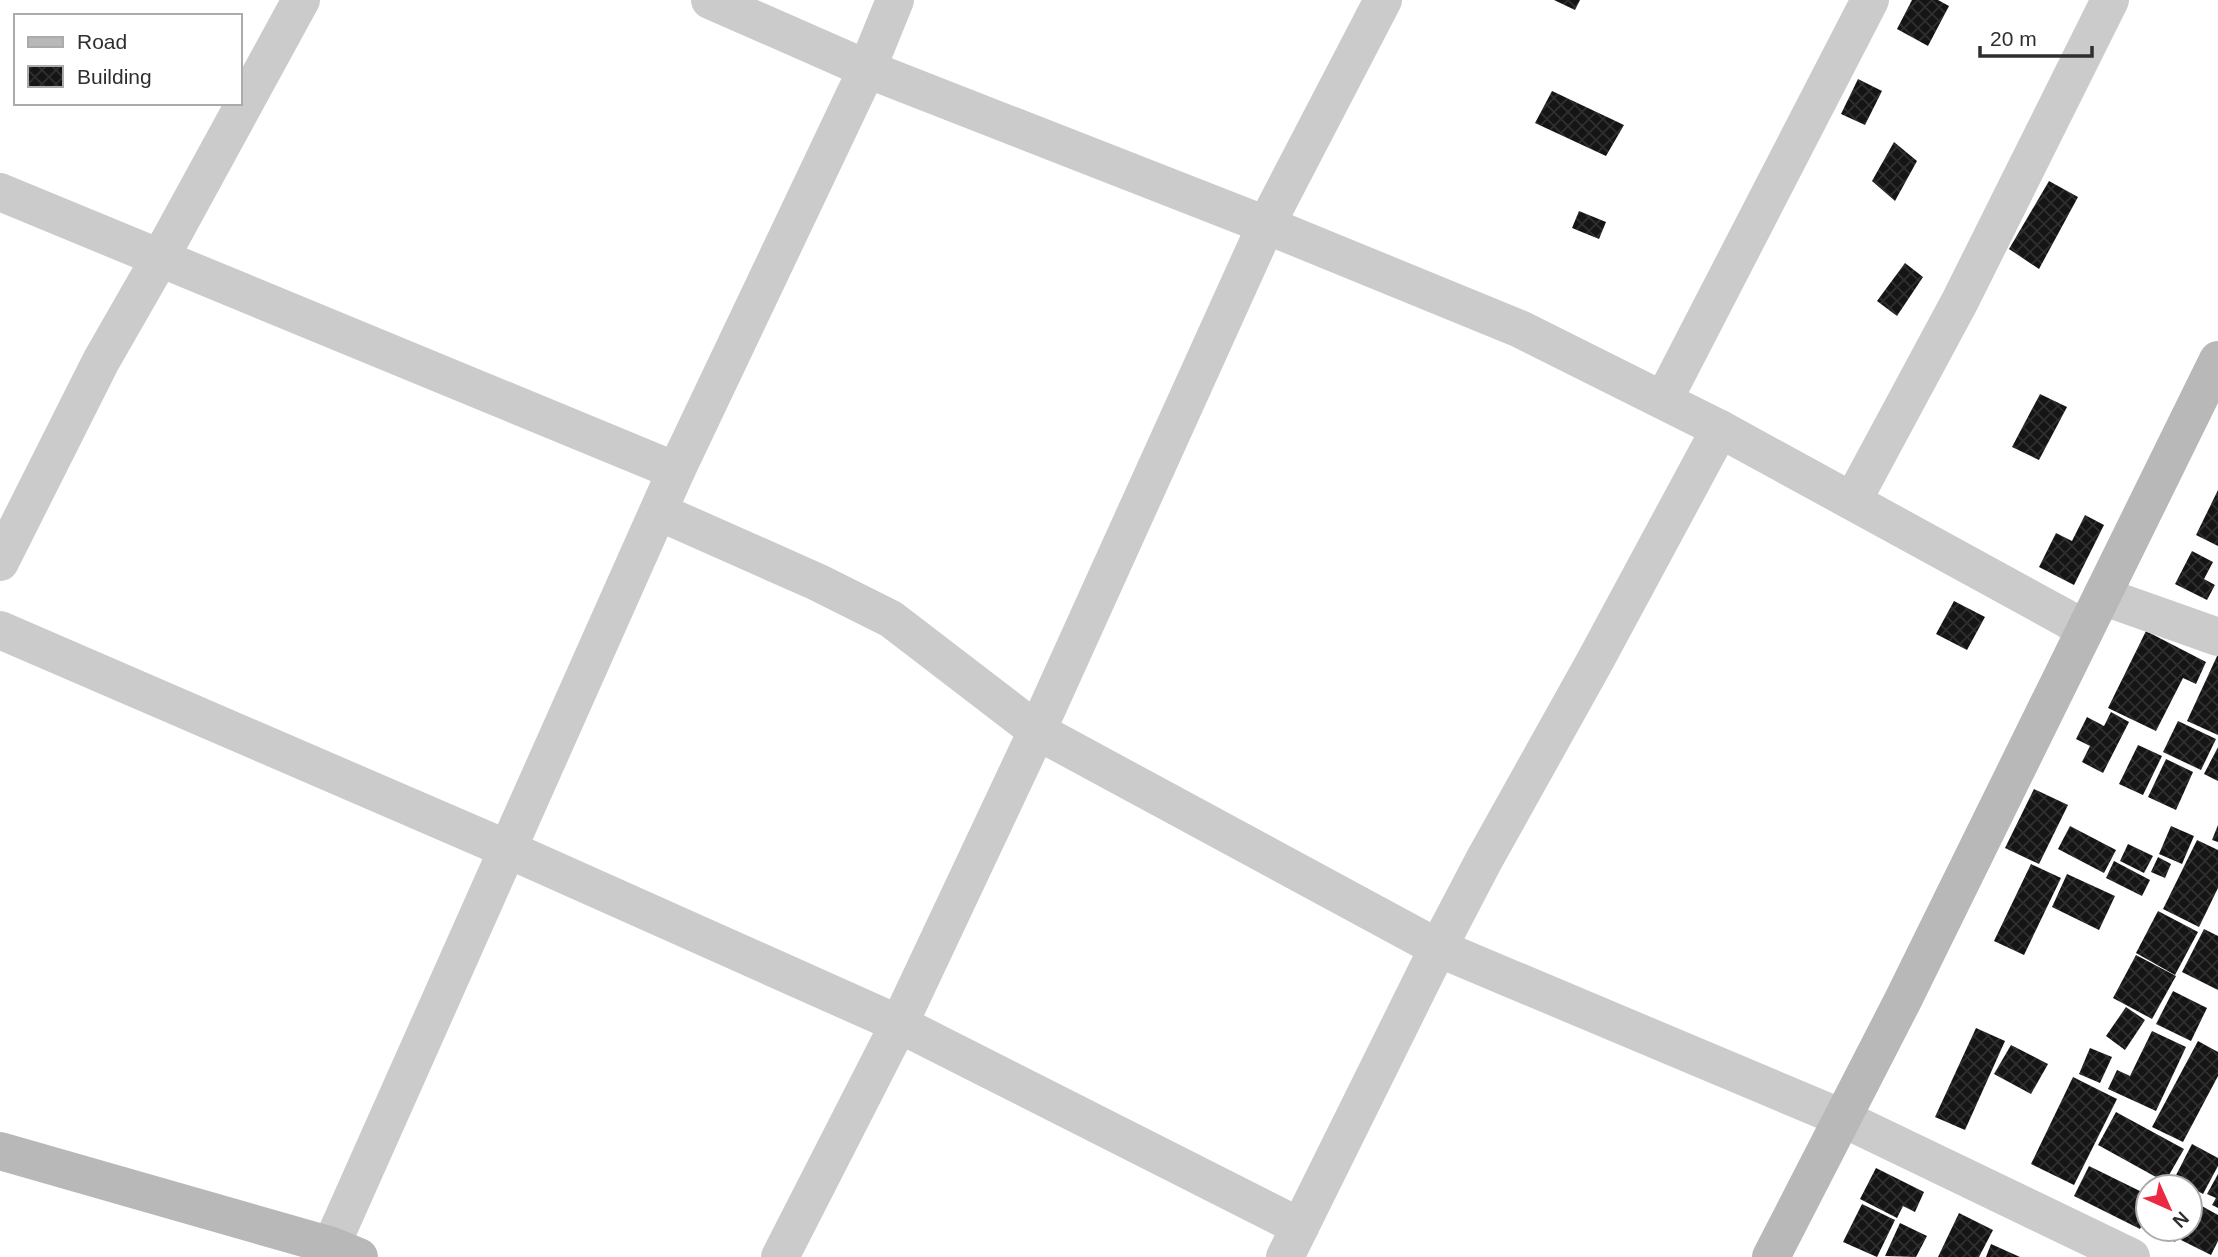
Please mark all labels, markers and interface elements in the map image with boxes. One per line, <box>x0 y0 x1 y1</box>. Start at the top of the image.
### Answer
legend <box>14 14 242 105</box>
scale bar <box>1980 14 2092 58</box>
text: 20 m <box>1990 27 2037 50</box>
text: Road <box>77 30 127 53</box>
text: Building <box>77 65 152 88</box>
north arrow <box>2134 1173 2204 1243</box>
text: N <box>2168 1207 2193 1232</box>

